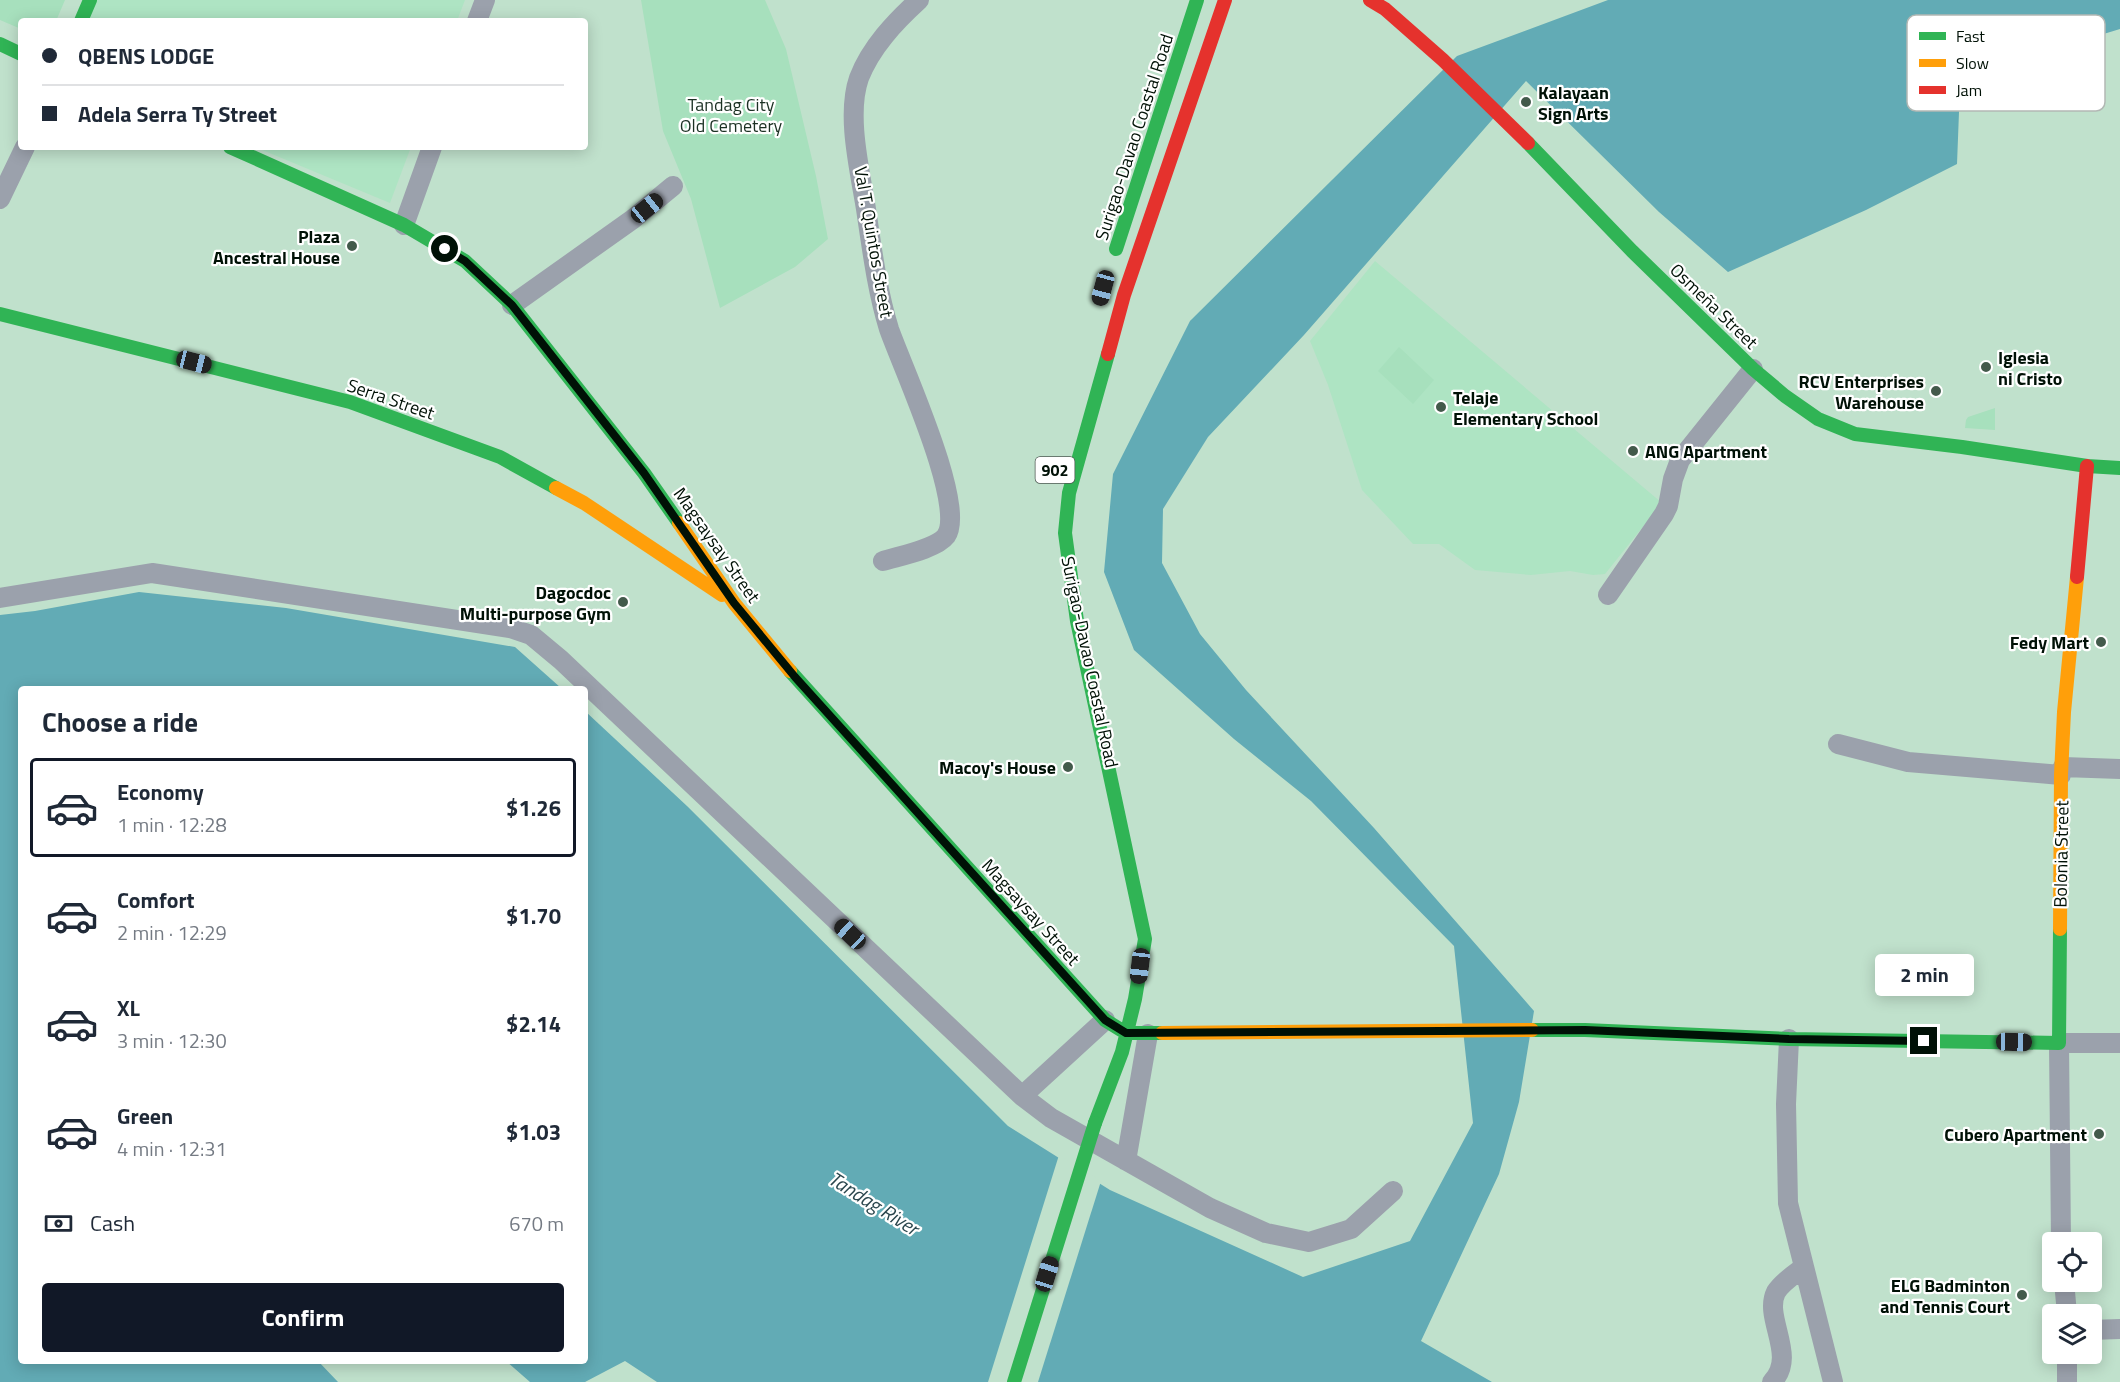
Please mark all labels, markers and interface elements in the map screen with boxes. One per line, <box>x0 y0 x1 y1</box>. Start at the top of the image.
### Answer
legend <box>1907 15 2105 111</box>
text: Fast <box>1956 24 1985 48</box>
street label: Surigao-Davao Coastal Road <box>1088 30 1180 244</box>
text: QBENS LODGE <box>78 39 214 73</box>
text: Slow <box>1956 51 1989 75</box>
text: Jam <box>1956 78 1982 102</box>
place label: Kalayaan Sign Arts <box>1538 79 1609 127</box>
park label: Tandag City Old Cemetery <box>680 91 783 139</box>
marker: Kalayaan Sign Arts <box>1519 95 1533 109</box>
text: Adela Serra Ty Street <box>78 97 277 131</box>
street label: Val T. Quintos Street <box>847 164 901 320</box>
car <box>627 190 667 226</box>
place label: Plaza Ancestral House <box>213 223 340 271</box>
route start <box>431 235 458 262</box>
marker: Plaza Ancestral House <box>345 239 359 253</box>
street label: Osmeña Street <box>1664 257 1765 356</box>
car <box>1090 268 1116 308</box>
place label: Iglesia ni Cristo <box>1998 344 2062 392</box>
car <box>174 349 214 375</box>
marker: Iglesia ni Cristo <box>1979 360 1993 374</box>
place label: RCV Enterprises Warehouse <box>1799 368 1924 416</box>
street label: Serra Street <box>344 371 439 427</box>
place label: Telaje Elementary School <box>1453 384 1598 432</box>
marker: RCV Enterprises Warehouse <box>1929 384 1943 398</box>
marker: Telaje Elementary School <box>1434 400 1448 414</box>
place label: ANG Apartment <box>1645 438 1768 465</box>
marker: ANG Apartment <box>1626 444 1640 458</box>
road number: 902 <box>1036 457 1074 483</box>
street label: Magsaysay Street <box>667 482 767 609</box>
street label: Surigao-Davao Coastal Road <box>1054 554 1126 770</box>
place label: Dagocdoc Multi-purpose Gym <box>460 579 611 627</box>
marker: Dagocdoc Multi-purpose Gym <box>616 595 630 609</box>
place label: Fedy Mart <box>2010 629 2089 656</box>
marker: Fedy Mart <box>2094 635 2108 649</box>
text: Choose a ride <box>42 701 198 742</box>
place label: Macoy's House <box>939 754 1056 781</box>
marker: Macoy's House <box>1061 760 1075 774</box>
text: Economy <box>117 775 204 809</box>
icon: car <box>45 781 99 835</box>
text: $1.26 <box>506 791 561 825</box>
street label: Bolonia Street <box>2047 799 2075 908</box>
text: 1 min · 12:28 <box>117 809 227 840</box>
street label: Magsaysay Street <box>976 853 1087 972</box>
text: Comfort <box>117 883 195 917</box>
icon: car <box>45 889 99 943</box>
text: $1.70 <box>506 899 561 933</box>
car <box>831 915 869 953</box>
text: 2 min · 12:29 <box>117 917 227 948</box>
car <box>1129 947 1151 985</box>
callout: 2 min <box>1874 954 1974 996</box>
text: 2 min <box>1900 959 1949 990</box>
text: XL <box>117 991 140 1025</box>
icon: car <box>45 997 99 1051</box>
text: $2.14 <box>506 1007 561 1041</box>
text: 3 min · 12:30 <box>117 1025 227 1056</box>
route end <box>1910 1027 1937 1054</box>
car <box>1996 1033 2032 1051</box>
text: Green <box>117 1099 173 1133</box>
icon: car <box>45 1105 99 1159</box>
text: $1.03 <box>506 1115 561 1149</box>
place label: Cubero Apartment <box>1944 1121 2087 1148</box>
marker: Cubero Apartment <box>2092 1127 2106 1141</box>
text: 4 min · 12:31 <box>117 1133 227 1164</box>
water label: Tandag River <box>823 1163 927 1244</box>
text: Cash <box>90 1206 135 1240</box>
icon: cash <box>42 1207 75 1240</box>
text: 670 m <box>509 1208 564 1239</box>
map controls <box>2042 1232 2102 1364</box>
button: locate <box>2042 1232 2102 1292</box>
car <box>1033 1254 1061 1294</box>
place label: ELG Badminton and Tennis Court <box>1880 1272 2010 1320</box>
button: Confirm <box>42 1283 564 1352</box>
marker: ELG Badminton and Tennis Court <box>2015 1288 2029 1302</box>
button: layers <box>2042 1304 2102 1364</box>

